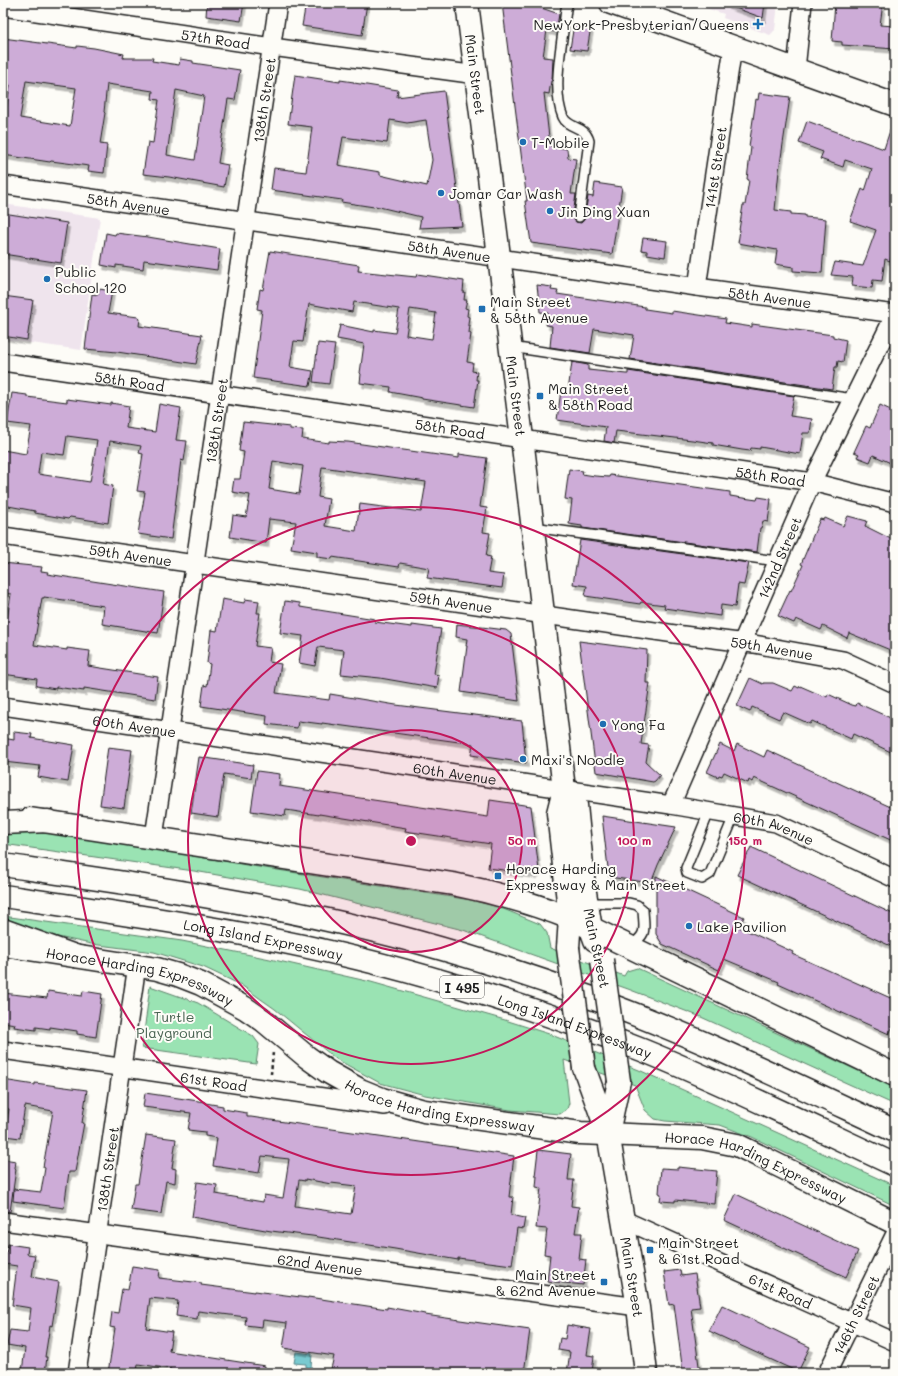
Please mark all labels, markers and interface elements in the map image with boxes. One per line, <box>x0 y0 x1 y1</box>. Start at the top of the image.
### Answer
place label: NewYork-Presbyterian/Queens <box>534 15 749 34</box>
marker: NewYork-Presbyterian/Queens <box>752 18 764 30</box>
street label: 57th Road <box>180 24 252 53</box>
street label: Main Street <box>462 33 491 116</box>
street label: 138th Street <box>248 56 279 144</box>
street label: 141st Street <box>699 125 730 210</box>
place label: T-Mobile <box>531 133 590 152</box>
marker: T-Mobile <box>518 137 528 147</box>
place label: Jomar Car Wash <box>449 184 562 203</box>
street label: 58th Avenue <box>86 188 171 219</box>
marker: Jomar Car Wash <box>436 188 446 198</box>
place label: Jin Ding Xuan <box>558 202 650 221</box>
marker: Jin Ding Xuan <box>545 206 555 216</box>
street label: 58th Avenue <box>406 235 492 266</box>
place label: Public School 120 <box>55 262 127 297</box>
marker: Public School 120 <box>42 274 52 284</box>
street label: 58th Avenue <box>727 282 813 312</box>
place label: Main Street & 58th Avenue <box>490 292 588 327</box>
marker: Main Street & 58th Avenue <box>477 304 487 314</box>
street label: Main Street <box>502 354 531 437</box>
street label: 58th Road <box>94 366 166 395</box>
street label: 138th Street <box>200 377 232 465</box>
place label: Main Street & 58th Road <box>548 379 633 414</box>
marker: Main Street & 58th Road <box>535 391 545 401</box>
street label: 58th Road <box>414 414 486 443</box>
street label: 58th Road <box>735 461 807 490</box>
street label: 142nd Street <box>753 513 805 602</box>
street label: 59th Avenue <box>88 539 173 570</box>
street label: 59th Avenue <box>409 586 494 617</box>
street label: 59th Avenue <box>730 632 815 664</box>
street label: 60th Avenue <box>92 710 178 741</box>
place label: Yong Fa <box>611 715 665 734</box>
marker: Yong Fa <box>598 719 608 729</box>
place label: Maxi's Noodle <box>531 750 625 769</box>
marker: Maxi's Noodle <box>518 754 528 764</box>
street label: 60th Avenue <box>412 757 498 789</box>
street label: 60th Avenue <box>732 806 817 849</box>
text: 50 m <box>508 832 536 848</box>
text: 100 m <box>617 832 651 848</box>
text: 150 m <box>728 832 762 848</box>
centre of rings <box>404 834 418 848</box>
place label: Horace Harding Expressway & Main Street <box>506 859 686 894</box>
marker: Horace Harding Expressway & Main Street <box>493 871 503 881</box>
street label: Main Street <box>579 906 615 990</box>
street label: Long Island Expressway <box>182 914 345 964</box>
place label: Lake Pavilion <box>697 917 787 936</box>
marker: Lake Pavilion <box>684 921 694 931</box>
street label: Horace Harding Expressway <box>45 942 237 1010</box>
road number: I 495 <box>440 976 484 998</box>
street label: Long Island Expressway <box>496 990 655 1063</box>
park label: Turtle Playground <box>136 1007 212 1042</box>
street label: 61st Road <box>179 1067 248 1095</box>
street label: Horace Harding Expressway <box>342 1074 536 1136</box>
street label: 138th Street <box>91 1125 123 1213</box>
street label: Horace Harding Expressway <box>664 1127 850 1207</box>
place label: Main Street & 61st Road <box>658 1233 740 1268</box>
street label: Main Street <box>617 1235 649 1318</box>
marker: Main Street & 61st Road <box>645 1245 655 1255</box>
street label: 62nd Avenue <box>276 1249 364 1279</box>
place label: Main Street & 62nd Avenue <box>496 1265 596 1300</box>
street label: 61st Road <box>746 1268 815 1313</box>
street label: 146th Street <box>828 1272 883 1357</box>
marker: Main Street & 62nd Avenue <box>599 1277 609 1287</box>

